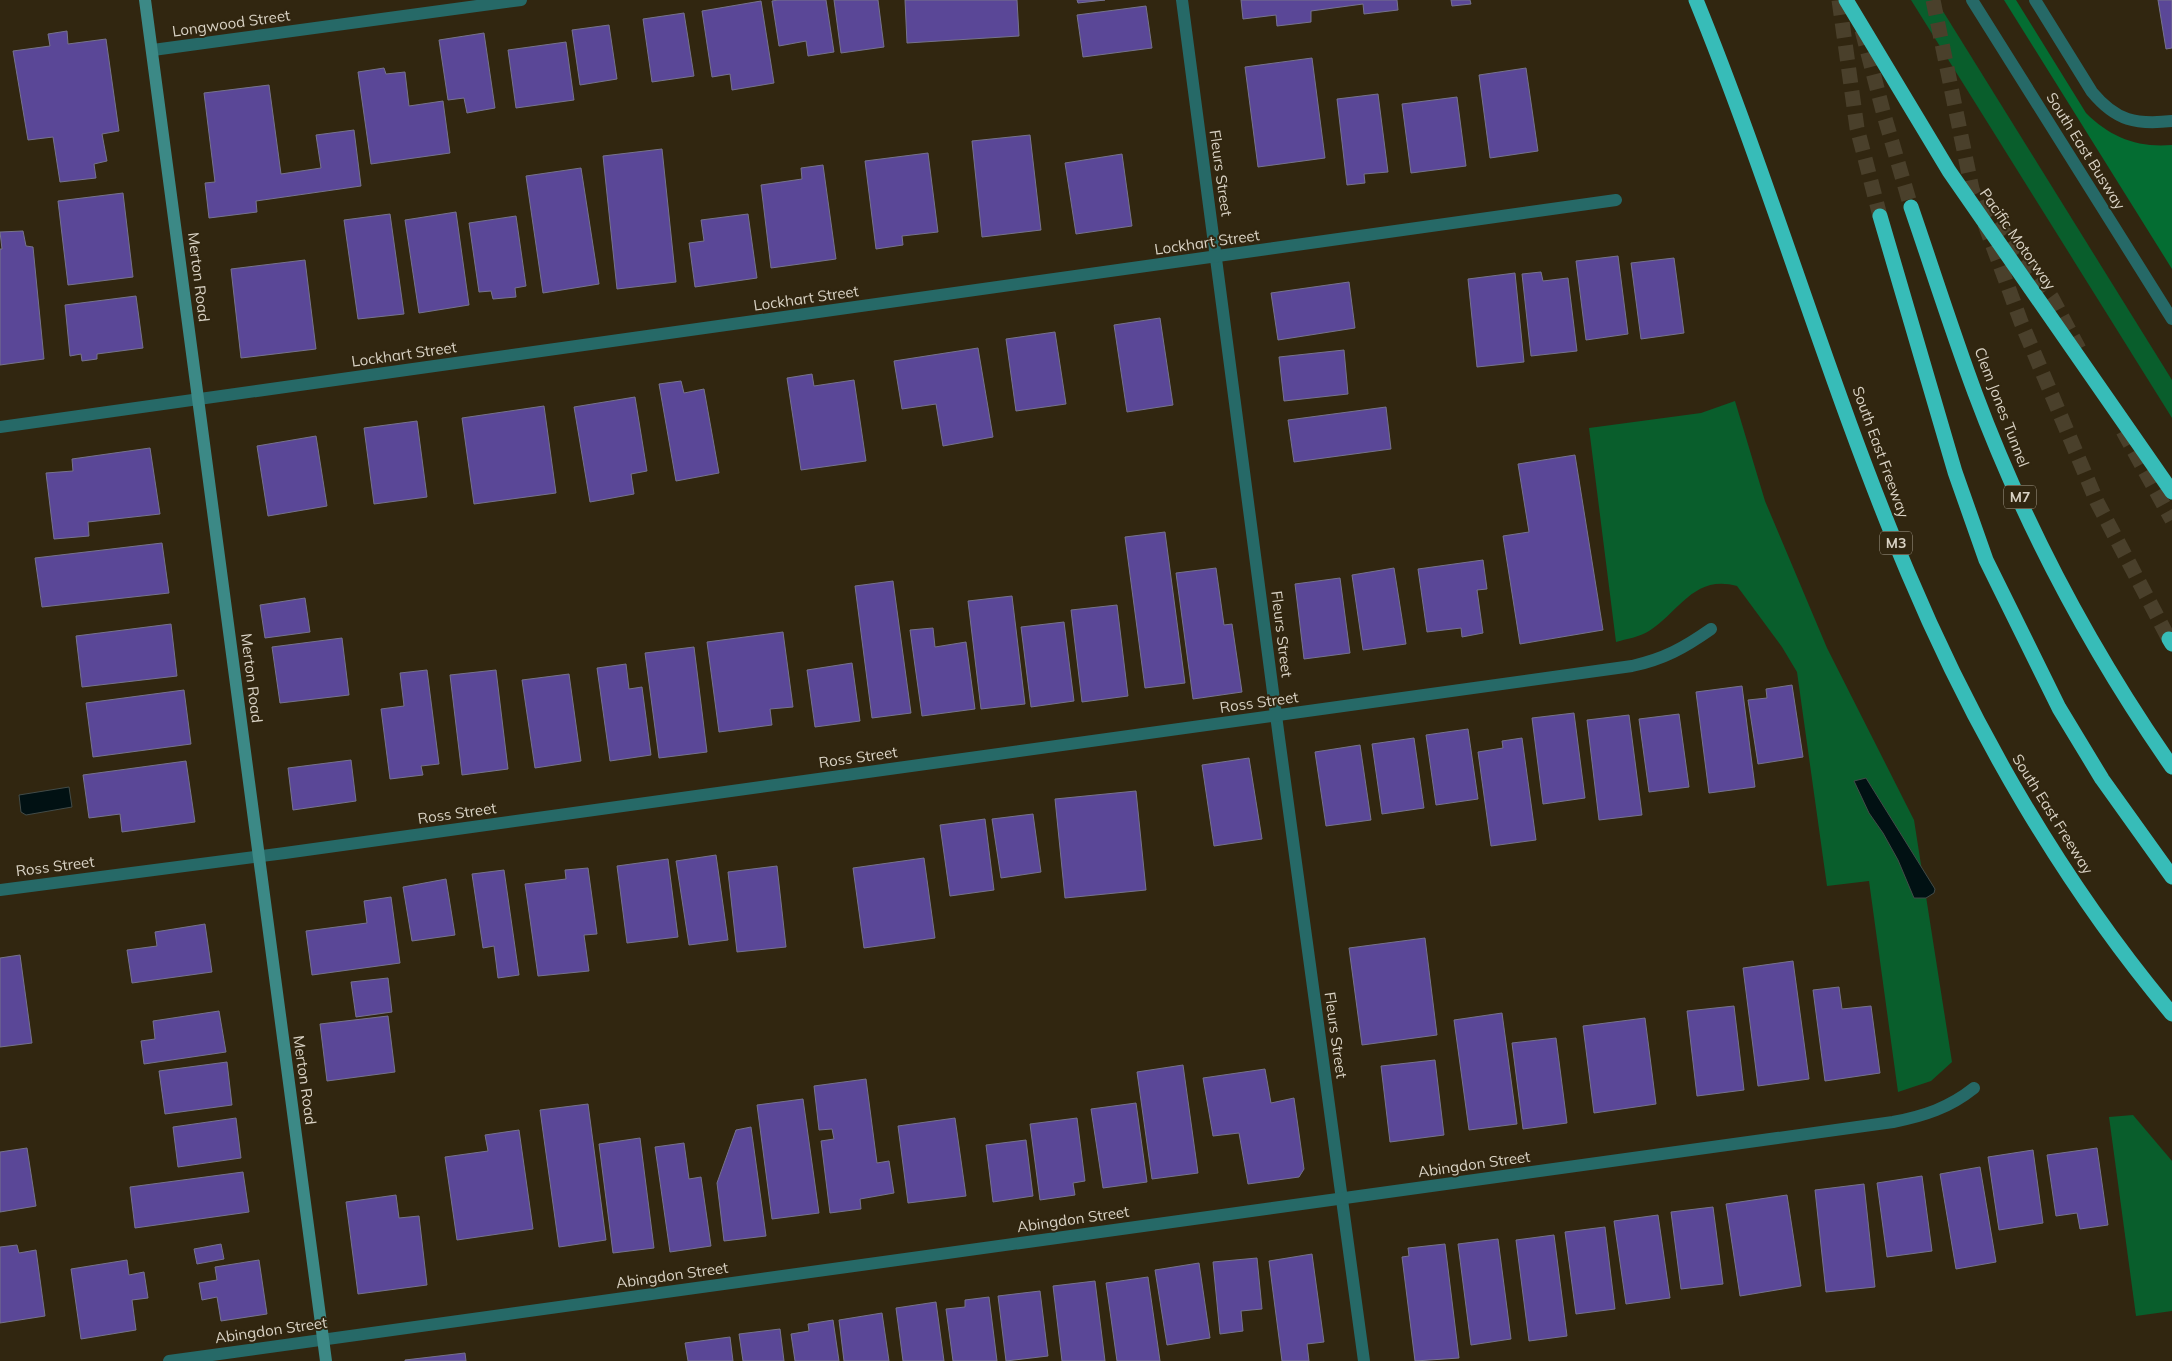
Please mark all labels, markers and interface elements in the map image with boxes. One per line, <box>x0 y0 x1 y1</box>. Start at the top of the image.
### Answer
street label: Longwood Street <box>171 5 291 41</box>
street label: South East Busway <box>2042 89 2130 213</box>
street label: Fleurs Street <box>1206 129 1236 217</box>
street label: Pacific Motorway <box>1976 184 2060 294</box>
street label: Lockhart Street <box>1153 225 1261 259</box>
street label: Merton Road <box>184 231 214 323</box>
street label: Lockhart Street <box>752 281 860 315</box>
street label: Lockhart Street <box>350 337 458 371</box>
street label: Clem Jones Tunnel <box>1970 344 2034 470</box>
street label: South East Freeway <box>1848 384 1914 520</box>
road number: M7 <box>2004 486 2036 508</box>
road number: M3 <box>1880 532 1912 554</box>
street label: Fleurs Street <box>1267 590 1297 678</box>
street label: Merton Road <box>237 632 267 724</box>
street label: Ross Street <box>1219 687 1299 717</box>
street label: Ross Street <box>818 742 898 772</box>
street label: South East Freeway <box>2008 750 2098 878</box>
street label: Ross Street <box>417 798 497 828</box>
street label: Ross Street <box>15 852 95 880</box>
street label: Fleurs Street <box>1321 991 1351 1079</box>
street label: Merton Road <box>289 1034 321 1126</box>
street label: Abingdon Street <box>1417 1147 1531 1181</box>
street label: Abingdon Street <box>1016 1202 1130 1236</box>
street label: Abingdon Street <box>615 1258 729 1292</box>
street label: Abingdon Street <box>214 1313 328 1347</box>

